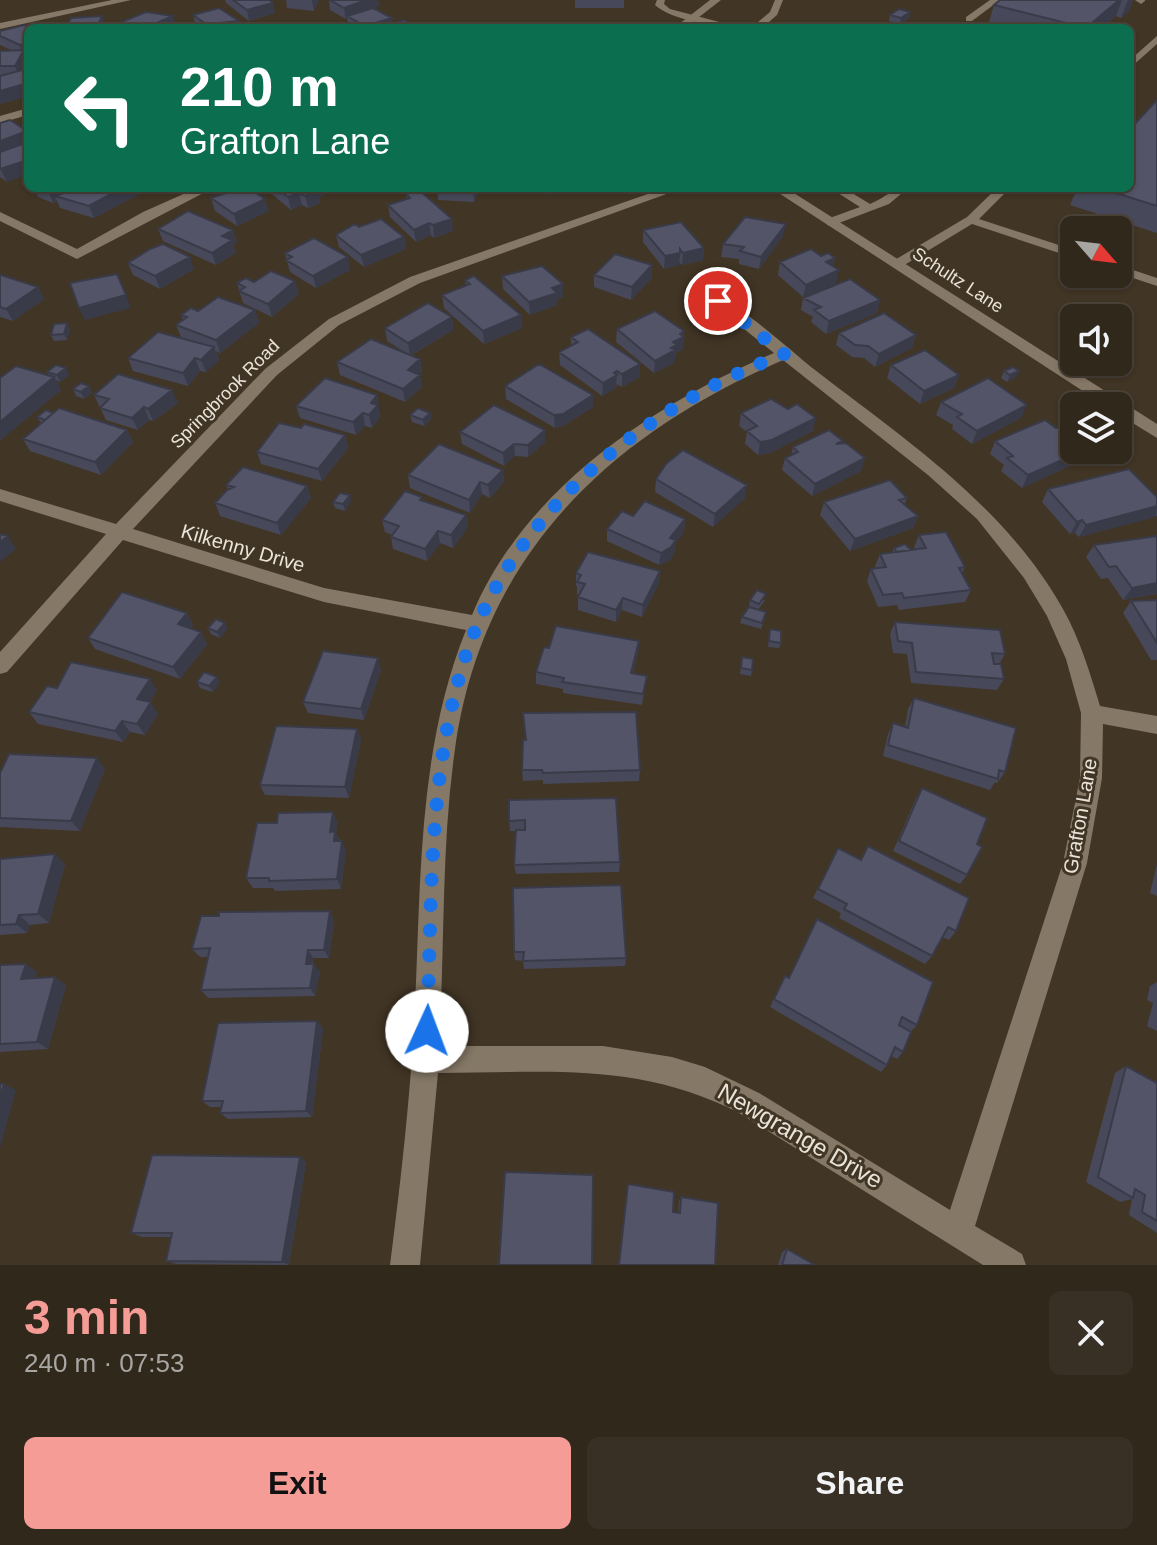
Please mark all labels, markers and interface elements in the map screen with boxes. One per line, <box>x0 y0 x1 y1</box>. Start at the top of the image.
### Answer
text: 210 m <box>180 55 339 118</box>
icon: left <box>48 56 152 160</box>
text: Grafton Lane <box>180 121 390 162</box>
north arrow <box>1060 216 1132 288</box>
map controls <box>1060 216 1132 464</box>
street label: Schultz Lane <box>909 243 1007 317</box>
pin <box>684 267 752 335</box>
icon: arrive <box>696 279 740 323</box>
button: sound <box>1060 304 1132 376</box>
street label: Springbrook Road <box>167 336 283 452</box>
button: layers <box>1060 392 1132 464</box>
street label: Kilkenny Drive <box>179 520 307 576</box>
street label: Grafton Lane <box>1059 757 1101 875</box>
position arrow <box>385 989 469 1073</box>
street label: Newgrange Drive <box>713 1078 887 1194</box>
text: 3 min <box>24 1291 149 1344</box>
button: close <box>1049 1291 1133 1375</box>
text: 240 m · 07:53 <box>24 1348 184 1378</box>
button: Exit <box>24 1437 571 1529</box>
button: Share <box>587 1437 1133 1529</box>

